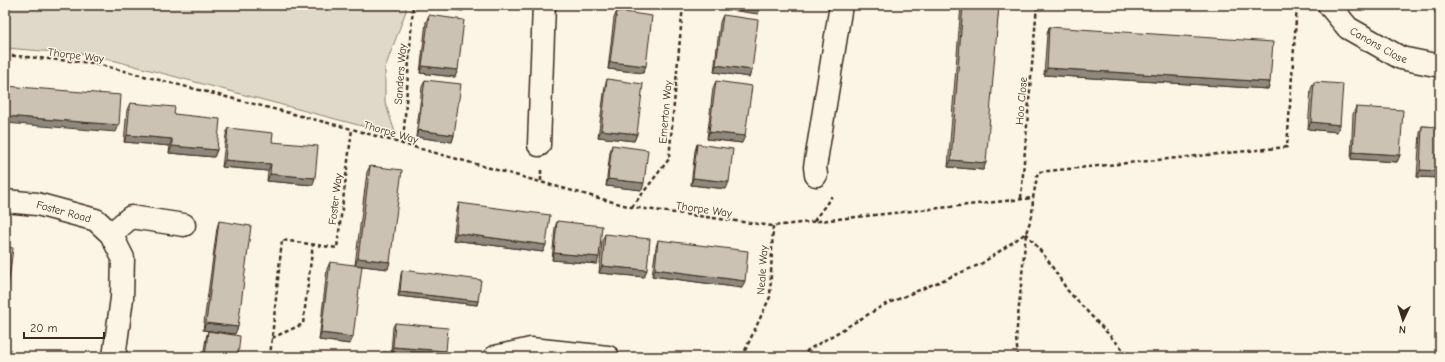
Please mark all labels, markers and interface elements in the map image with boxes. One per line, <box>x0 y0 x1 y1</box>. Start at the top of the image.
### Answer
street label: Canons Close <box>1347 24 1409 66</box>
street label: Sanders Way <box>392 43 409 105</box>
street label: Thorpe Way <box>47 46 105 65</box>
street label: Hoo Close <box>1013 76 1030 126</box>
street label: Emerton Way <box>656 80 675 144</box>
street label: Thorpe Way <box>362 118 420 147</box>
street label: Foster Way <box>326 172 345 226</box>
street label: Foster Road <box>35 198 93 225</box>
street label: Thorpe Way <box>675 199 733 220</box>
street label: Neale Way <box>754 245 771 295</box>
north arrow <box>1383 300 1423 340</box>
scale bar <box>24 314 104 340</box>
text: 20 m <box>30 321 58 335</box>
text: N <box>1398 323 1406 336</box>

